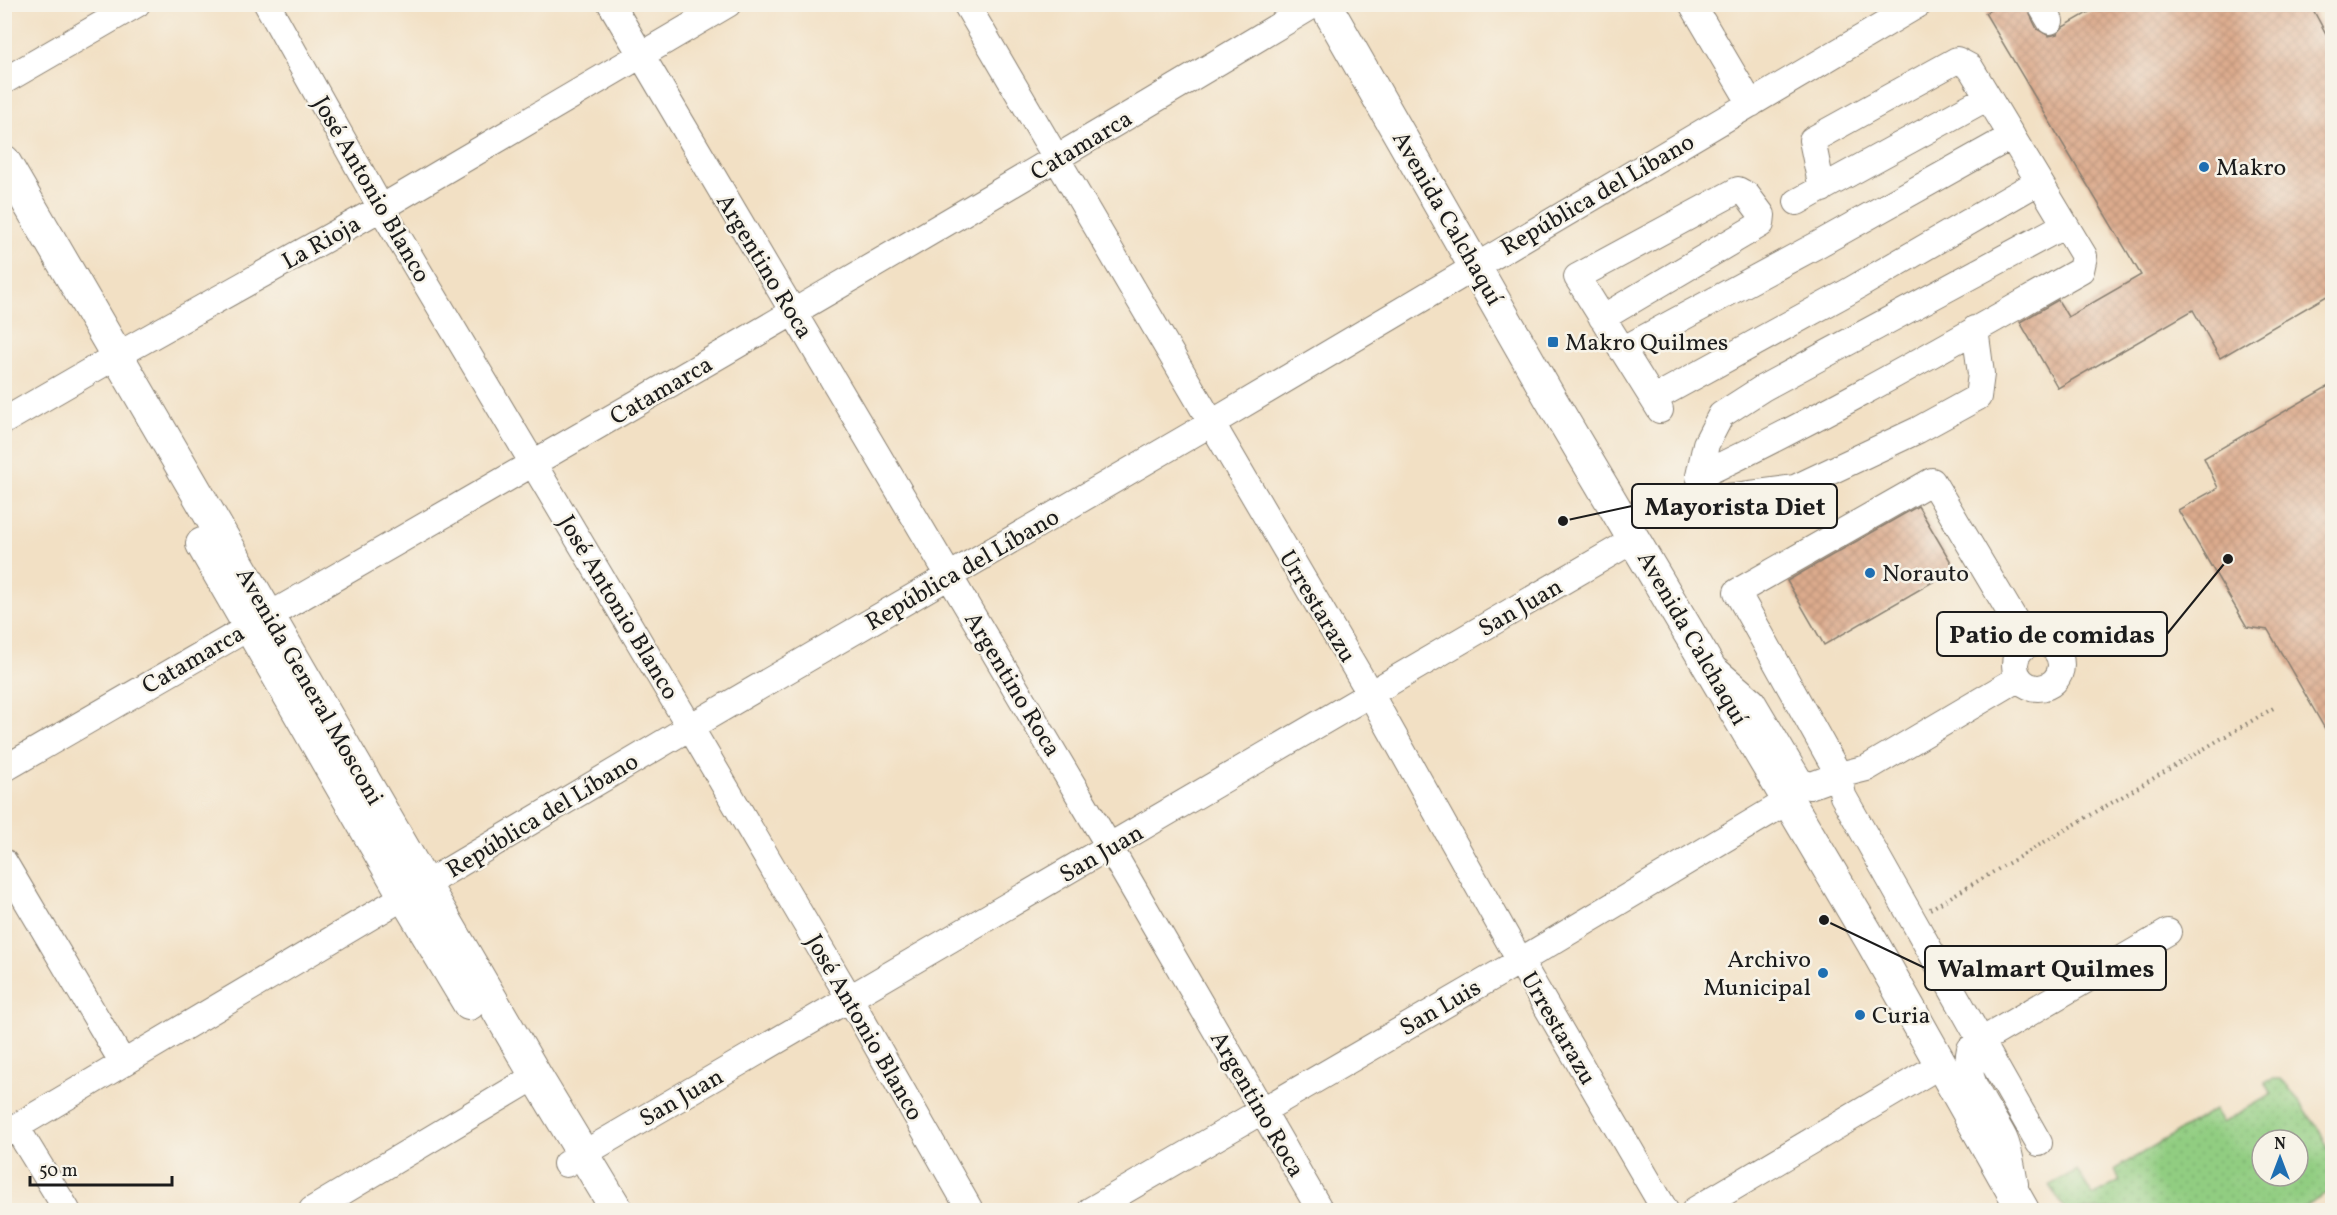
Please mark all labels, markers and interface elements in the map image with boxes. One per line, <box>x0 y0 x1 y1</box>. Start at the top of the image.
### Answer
street label: José Antonio Blanco <box>303 90 438 290</box>
street label: Catamarca <box>1025 103 1139 191</box>
street label: Avenida Calchaquí <box>1383 126 1510 312</box>
street label: República del Líbano <box>1495 126 1701 265</box>
place label: Makro <box>2216 152 2286 186</box>
marker: Makro <box>2197 160 2211 174</box>
street label: Argentino Roca <box>707 188 820 346</box>
street label: La Rioja <box>276 208 368 279</box>
place label: Makro Quilmes <box>1565 327 1728 361</box>
marker: Makro Quilmes <box>1546 335 1560 349</box>
street label: Catamarca <box>604 349 720 435</box>
callout: Mayorista Diet <box>1632 484 1837 528</box>
text: Mayorista Diet <box>1645 490 1826 526</box>
street label: República del Líbano <box>860 501 1066 640</box>
street label: José Antonio Blanco <box>549 509 686 707</box>
street label: Urrestarazu <box>1269 544 1363 670</box>
street label: Avenida Calchaquí <box>1628 546 1755 732</box>
place label: Norauto <box>1882 558 1969 592</box>
street label: Avenida General Mosconi <box>226 562 390 812</box>
marker: Norauto <box>1863 566 1877 580</box>
street label: San Juan <box>1473 571 1569 646</box>
street label: Argentino Roca <box>955 606 1068 764</box>
callout: Patio de comidas <box>1937 612 2167 656</box>
street label: Catamarca <box>136 618 252 704</box>
text: Patio de comidas <box>1949 618 2155 654</box>
street label: República del Líbano <box>440 746 646 888</box>
street label: San Juan <box>1054 817 1150 892</box>
street label: José Antonio Blanco <box>796 928 931 1128</box>
place label: Archivo Municipal <box>1703 944 1811 1006</box>
callout: Walmart Quilmes <box>1925 946 2166 990</box>
text: Walmart Quilmes <box>1938 952 2154 988</box>
street label: Urrestarazu <box>1511 966 1603 1092</box>
marker: Archivo Municipal <box>1816 966 1830 980</box>
street label: San Luis <box>1394 972 1488 1046</box>
place label: Curia <box>1872 1000 1930 1034</box>
marker: Curia <box>1853 1008 1867 1022</box>
street label: Argentino Roca <box>1201 1026 1312 1184</box>
street label: San Juan <box>634 1061 730 1136</box>
north arrow <box>2250 1128 2310 1188</box>
text: N <box>2274 1134 2286 1156</box>
scale bar <box>30 1149 172 1187</box>
text: 50 m <box>39 1159 78 1184</box>

